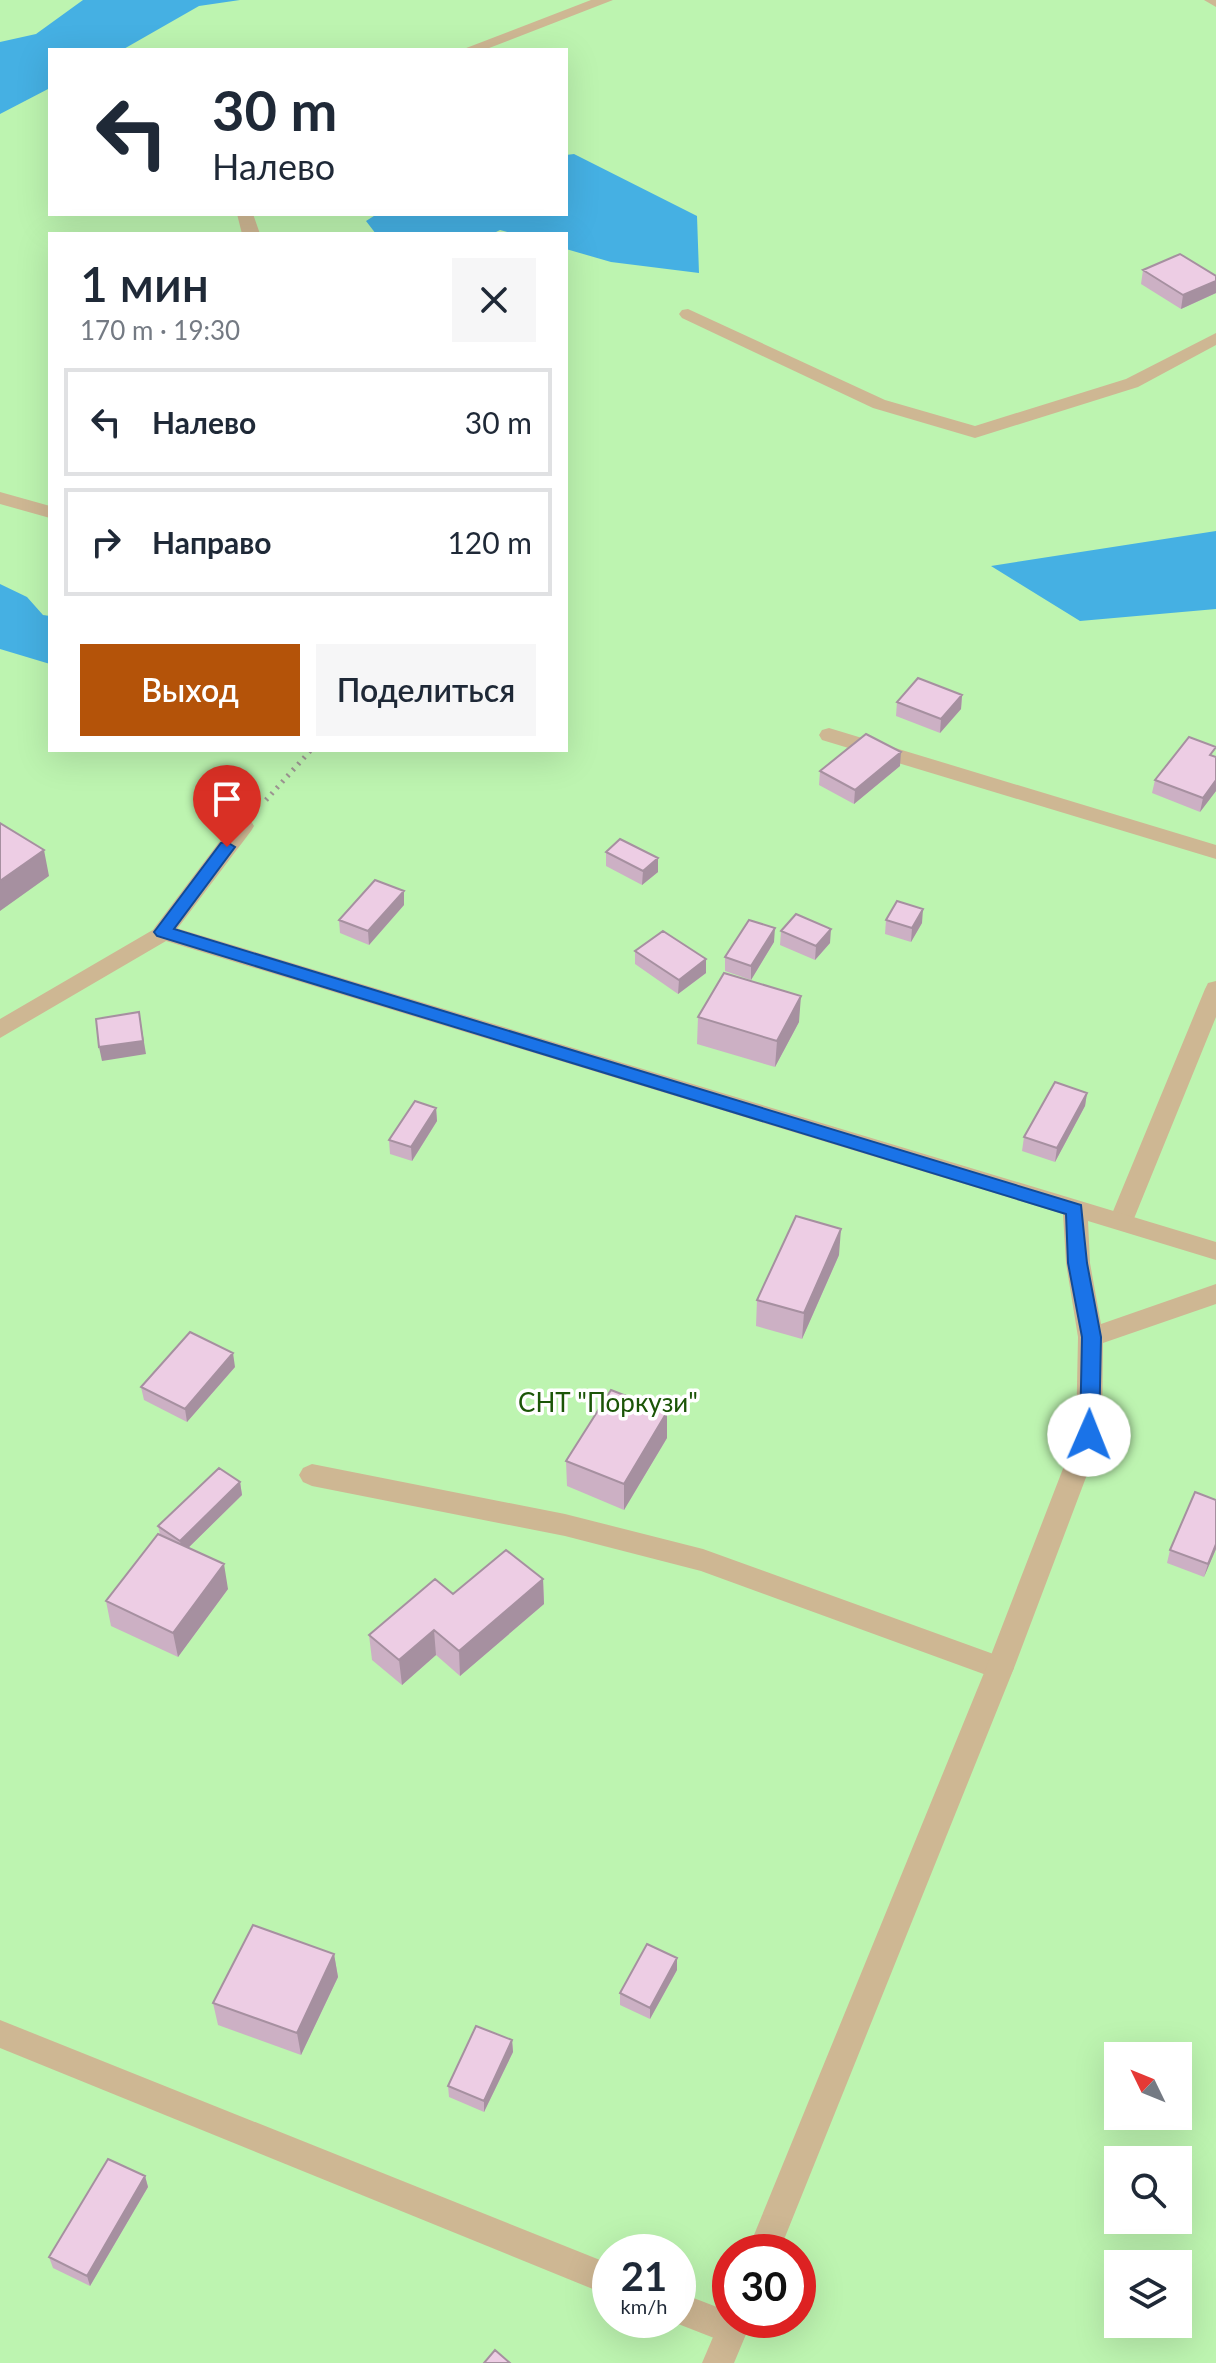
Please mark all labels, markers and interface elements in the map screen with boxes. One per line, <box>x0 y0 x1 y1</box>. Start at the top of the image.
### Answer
text: 30 m <box>212 76 337 143</box>
icon: left <box>80 80 184 184</box>
text: Налево <box>212 144 335 188</box>
text: 1 мин <box>80 255 209 312</box>
button: close <box>452 258 536 342</box>
text: 170 m · 19:30 <box>80 314 240 346</box>
icon: left <box>84 400 128 444</box>
text: Налево <box>152 404 256 440</box>
text: 30 m <box>465 404 532 440</box>
icon: right <box>84 520 128 564</box>
text: Направо <box>152 524 272 560</box>
text: 120 m <box>447 524 532 560</box>
button: Выход <box>80 644 300 736</box>
button: Поделиться <box>316 644 536 736</box>
pin <box>193 765 261 847</box>
icon: arrive <box>205 777 249 821</box>
park label: СНТ "Поркузи" <box>518 1386 698 1418</box>
position arrow <box>1047 1393 1131 1477</box>
north arrow <box>1104 2042 1192 2130</box>
map controls <box>1104 2042 1192 2338</box>
button: search <box>1104 2146 1192 2234</box>
speed limit sign: 30 <box>712 2234 816 2338</box>
button: layers <box>1104 2250 1192 2338</box>
text: 21 <box>621 2252 667 2300</box>
text: km/h <box>621 2294 667 2318</box>

